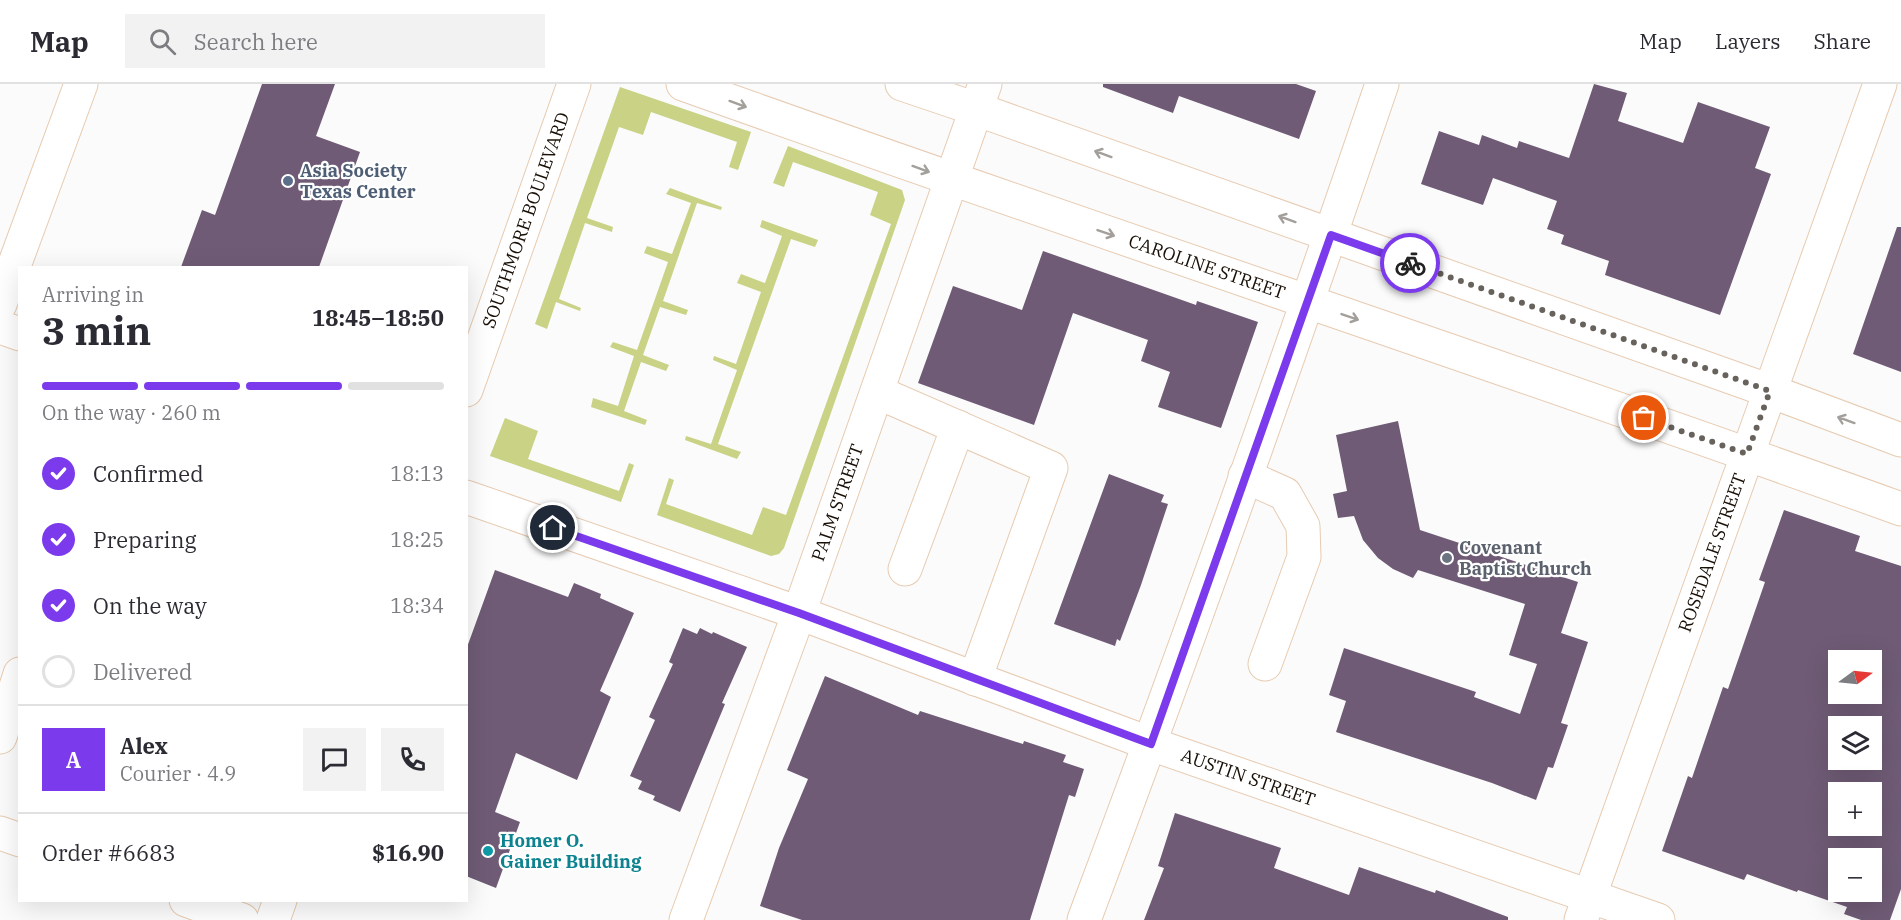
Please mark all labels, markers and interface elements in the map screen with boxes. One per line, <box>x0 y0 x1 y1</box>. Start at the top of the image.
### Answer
search box <box>125 14 545 68</box>
text: Map <box>30 23 89 60</box>
icon: search <box>146 25 179 58</box>
text: Search here <box>194 27 318 56</box>
text: Map <box>1639 27 1682 55</box>
text: Layers <box>1715 27 1781 55</box>
text: Share <box>1814 27 1871 55</box>
one-way arrow <box>728 99 747 110</box>
street label: SOUTHMORE BOULEVARD <box>477 109 574 331</box>
one-way arrow <box>1094 148 1113 159</box>
place label: Asia Society Texas Center <box>300 159 416 203</box>
one-way arrow <box>911 165 930 176</box>
marker: Asia Society Texas Center <box>281 174 295 188</box>
one-way arrow <box>1278 213 1297 224</box>
one-way arrow <box>1096 229 1114 240</box>
street label: CAROLINE STREET <box>1126 229 1289 304</box>
courier <box>1380 233 1440 293</box>
icon: bike <box>1394 247 1427 280</box>
text: Arriving in <box>42 281 144 308</box>
text: 18:45–18:50 <box>312 303 444 332</box>
text: 3 min <box>42 305 151 356</box>
one-way arrow <box>1340 313 1358 324</box>
pin <box>1618 392 1669 443</box>
text: On the way · 260 m <box>42 399 221 426</box>
icon: bag <box>1627 401 1660 434</box>
one-way arrow <box>1837 413 1856 424</box>
street label: PALM STREET <box>806 441 869 564</box>
icon: check <box>42 457 75 490</box>
text: Confirmed <box>93 459 204 488</box>
text: 18:13 <box>390 460 444 487</box>
street label: ROSEDALE STREET <box>1673 470 1751 635</box>
pin <box>527 502 578 553</box>
icon: home <box>536 511 569 544</box>
icon: check <box>42 523 75 556</box>
text: Preparing <box>93 525 197 554</box>
text: 18:25 <box>390 526 444 553</box>
place label: Covenant Baptist Church <box>1459 536 1592 580</box>
marker: Covenant Baptist Church <box>1440 551 1454 565</box>
icon: check <box>42 589 75 622</box>
text: On the way <box>93 591 207 620</box>
text: 18:34 <box>390 592 444 619</box>
north arrow <box>1828 650 1882 704</box>
map controls <box>1828 650 1882 902</box>
text: Delivered <box>93 657 192 686</box>
button: layers <box>1828 716 1882 770</box>
button: chat <box>303 728 366 791</box>
button: phone <box>381 728 444 791</box>
text: Alex <box>120 731 168 760</box>
street label: AUSTIN STREET <box>1178 743 1319 811</box>
text: A <box>66 745 81 774</box>
text: Courier · 4.9 <box>120 760 236 787</box>
button: + <box>1828 782 1882 836</box>
place label: Homer O. Gainer Building <box>500 829 642 873</box>
text: Order #6683 <box>42 838 176 867</box>
text: $16.90 <box>372 838 444 867</box>
marker: Homer O. Gainer Building <box>481 844 495 858</box>
button: − <box>1828 848 1882 902</box>

